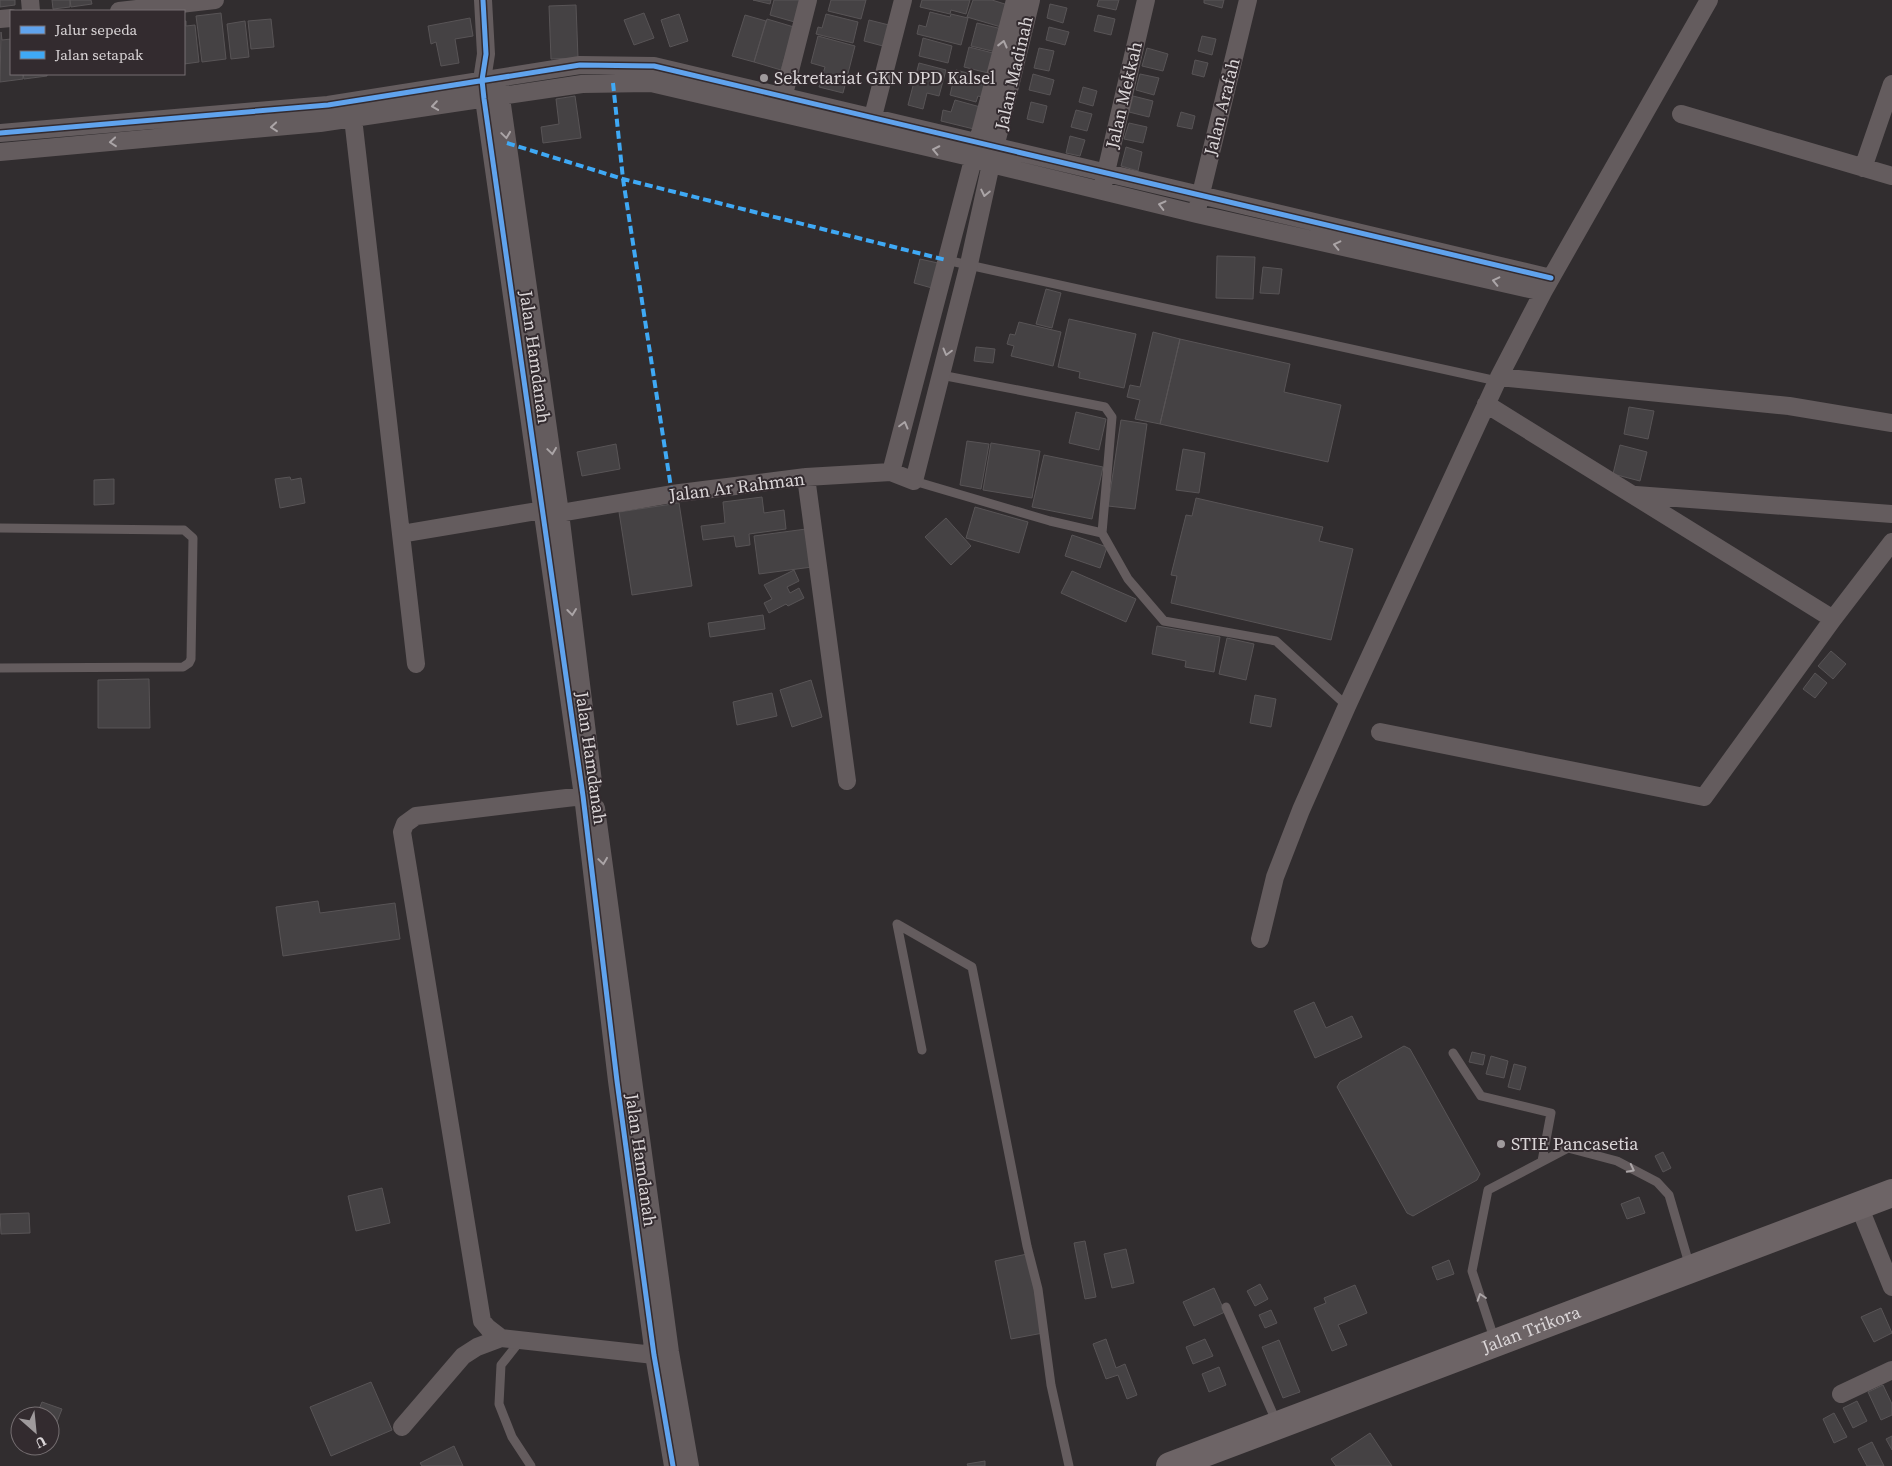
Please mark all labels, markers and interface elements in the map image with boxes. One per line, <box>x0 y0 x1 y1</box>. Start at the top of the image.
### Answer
legend <box>10 10 185 75</box>
street label: Jalan Madinah <box>988 13 1039 133</box>
text: Jalur sepeda <box>54 19 138 40</box>
street label: Jalan Mekkah <box>1099 39 1148 152</box>
one-way arrow <box>998 40 1008 48</box>
text: Jalan setapak <box>54 44 144 65</box>
street label: Jalan Arafah <box>1197 55 1246 159</box>
place label: Sekretariat GKN DPD Kalsel <box>774 65 995 90</box>
marker: Sekretariat GKN DPD Kalsel <box>758 72 770 84</box>
one-way arrow <box>431 100 439 111</box>
one-way arrow <box>270 122 278 133</box>
one-way arrow <box>500 130 510 139</box>
one-way arrow <box>108 136 116 147</box>
one-way arrow <box>932 145 940 155</box>
one-way arrow <box>980 189 991 198</box>
one-way arrow <box>1157 200 1166 211</box>
one-way arrow <box>1333 240 1342 251</box>
one-way arrow <box>1491 276 1500 287</box>
street label: Jalan Hamdanah <box>514 288 557 425</box>
one-way arrow <box>942 347 953 356</box>
one-way arrow <box>898 422 908 430</box>
one-way arrow <box>546 447 556 456</box>
street label: Jalan Ar Rahman <box>667 466 806 507</box>
one-way arrow <box>566 609 577 617</box>
street label: Jalan Hamdanah <box>570 689 613 826</box>
one-way arrow <box>598 856 608 865</box>
street label: Jalan Hamdanah <box>620 1091 663 1228</box>
place label: STIE Pancasetia <box>1511 1131 1639 1156</box>
marker: STIE Pancasetia <box>1495 1138 1507 1150</box>
one-way arrow <box>1626 1163 1635 1173</box>
one-way arrow <box>1476 1294 1486 1302</box>
street label: Jalan Trikora <box>1477 1299 1585 1359</box>
north arrow <box>10 1406 60 1456</box>
text: U <box>32 1431 50 1454</box>

